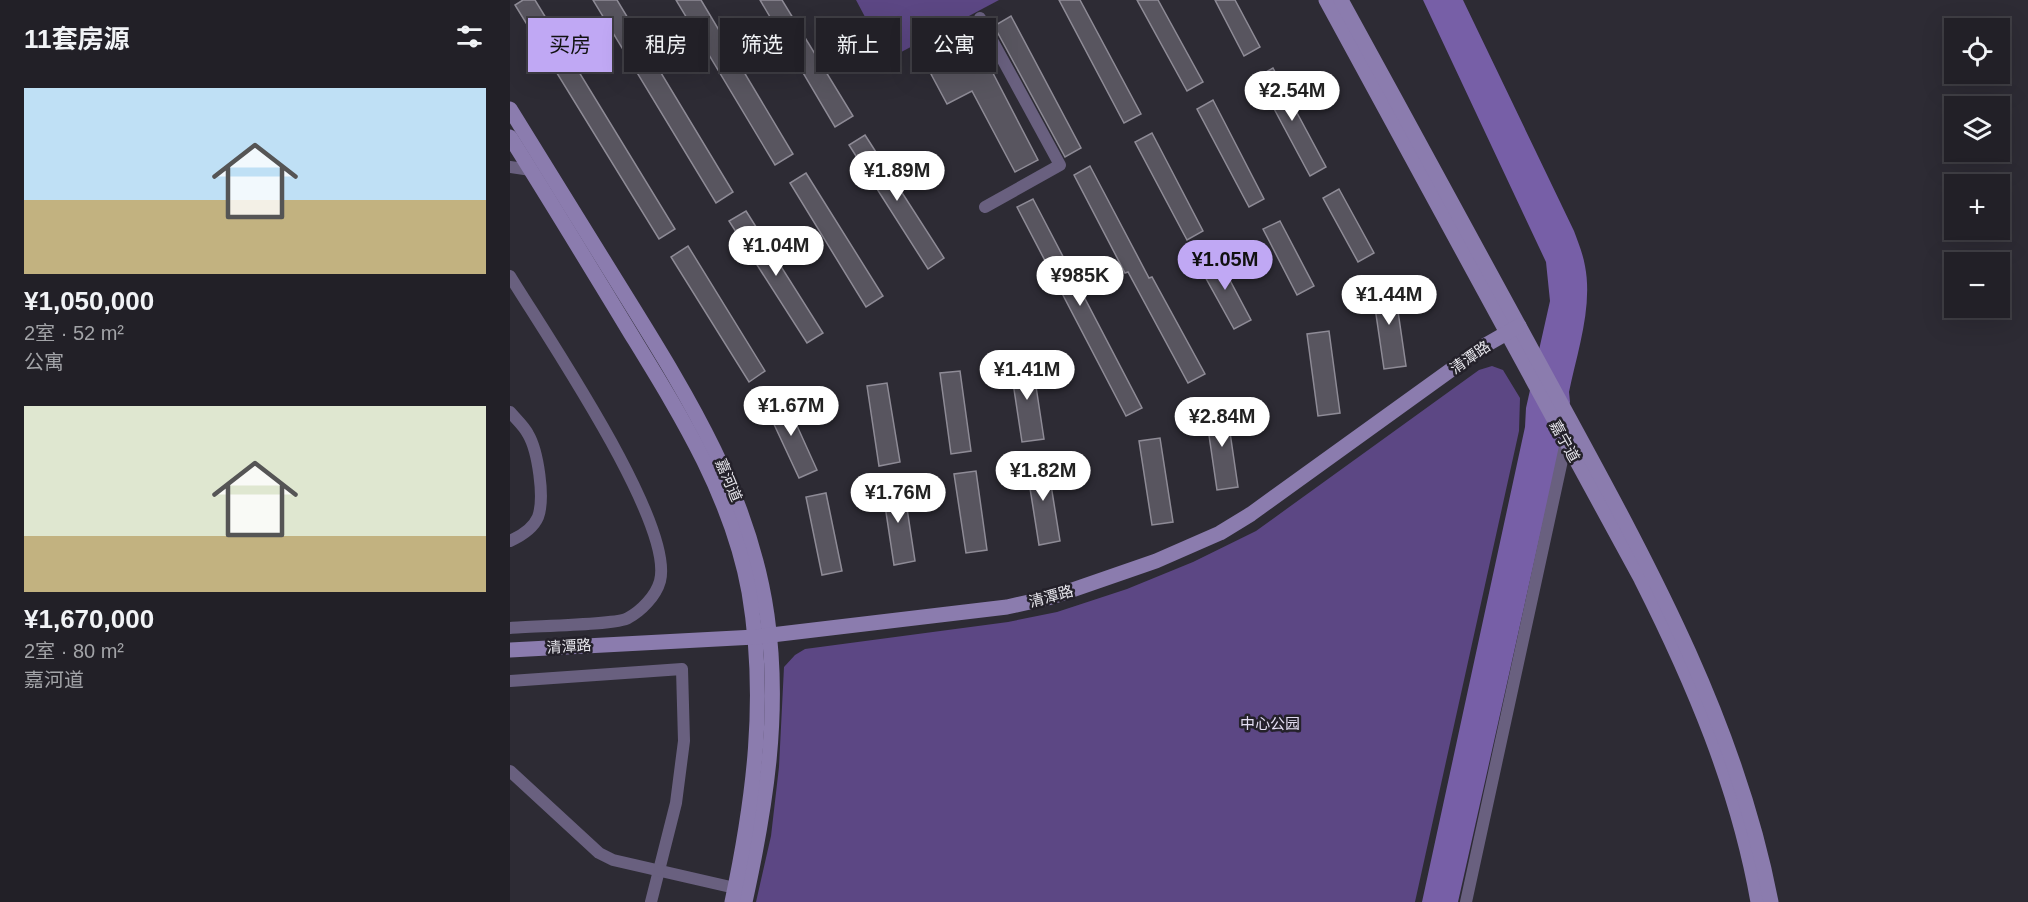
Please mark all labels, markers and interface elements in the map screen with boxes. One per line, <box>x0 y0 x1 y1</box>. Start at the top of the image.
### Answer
chip: 买房 <box>528 18 612 72</box>
chip: 租房 <box>624 18 708 72</box>
chip: 筛选 <box>720 18 804 72</box>
chip: 新上 <box>816 18 900 72</box>
chip: 公寓 <box>912 18 996 72</box>
map controls <box>1944 18 2010 318</box>
button: locate <box>1944 18 2010 84</box>
icon: filters <box>453 20 486 53</box>
text: 11套房源 <box>24 24 130 54</box>
pin: ¥2.54M <box>1243 71 1341 122</box>
text: ¥2.54M <box>1259 79 1325 101</box>
button: layers <box>1944 96 2010 162</box>
icon: home <box>201 127 309 235</box>
pin: ¥1.89M <box>848 151 946 202</box>
text: ¥1.89M <box>864 159 930 181</box>
button: + <box>1944 174 2010 240</box>
pin: ¥1.04M <box>727 226 825 277</box>
text: ¥1.04M <box>743 234 809 256</box>
pin: ¥1.05M <box>1176 240 1274 291</box>
text: ¥1.05M <box>1192 248 1258 270</box>
button: − <box>1944 252 2010 318</box>
pin: ¥985K <box>1038 256 1122 307</box>
text: ¥985K <box>1051 264 1109 286</box>
pin: ¥1.44M <box>1340 275 1438 326</box>
text: ¥1.44M <box>1356 283 1422 305</box>
text: ¥1,050,000 <box>24 286 154 316</box>
text: 2室 · 52 m² <box>24 322 124 344</box>
street label: 清潭路 <box>1447 337 1493 377</box>
pin: ¥1.41M <box>978 350 1076 401</box>
text: 公寓 <box>24 351 64 373</box>
text: ¥1.41M <box>994 358 1060 380</box>
pin: ¥1.67M <box>742 386 840 437</box>
text: ¥1.67M <box>758 394 824 416</box>
pin: ¥2.84M <box>1173 397 1271 448</box>
text: ¥2.84M <box>1189 405 1255 427</box>
street label: 嘉宁道 <box>1547 417 1583 465</box>
icon: home <box>201 445 309 553</box>
pin: ¥1.82M <box>994 451 1092 502</box>
street label: 嘉河道 <box>712 456 746 504</box>
text: ¥1.82M <box>1010 459 1076 481</box>
pin: ¥1.76M <box>849 473 947 524</box>
text: ¥1.76M <box>865 481 931 503</box>
street label: 清潭路 <box>1027 582 1075 610</box>
text: ¥1,670,000 <box>24 604 154 634</box>
street label: 清潭路 <box>546 636 592 656</box>
text: 2室 · 80 m² <box>24 640 124 662</box>
text: 嘉河道 <box>24 669 84 691</box>
park label: 中心公园 <box>1240 715 1300 732</box>

